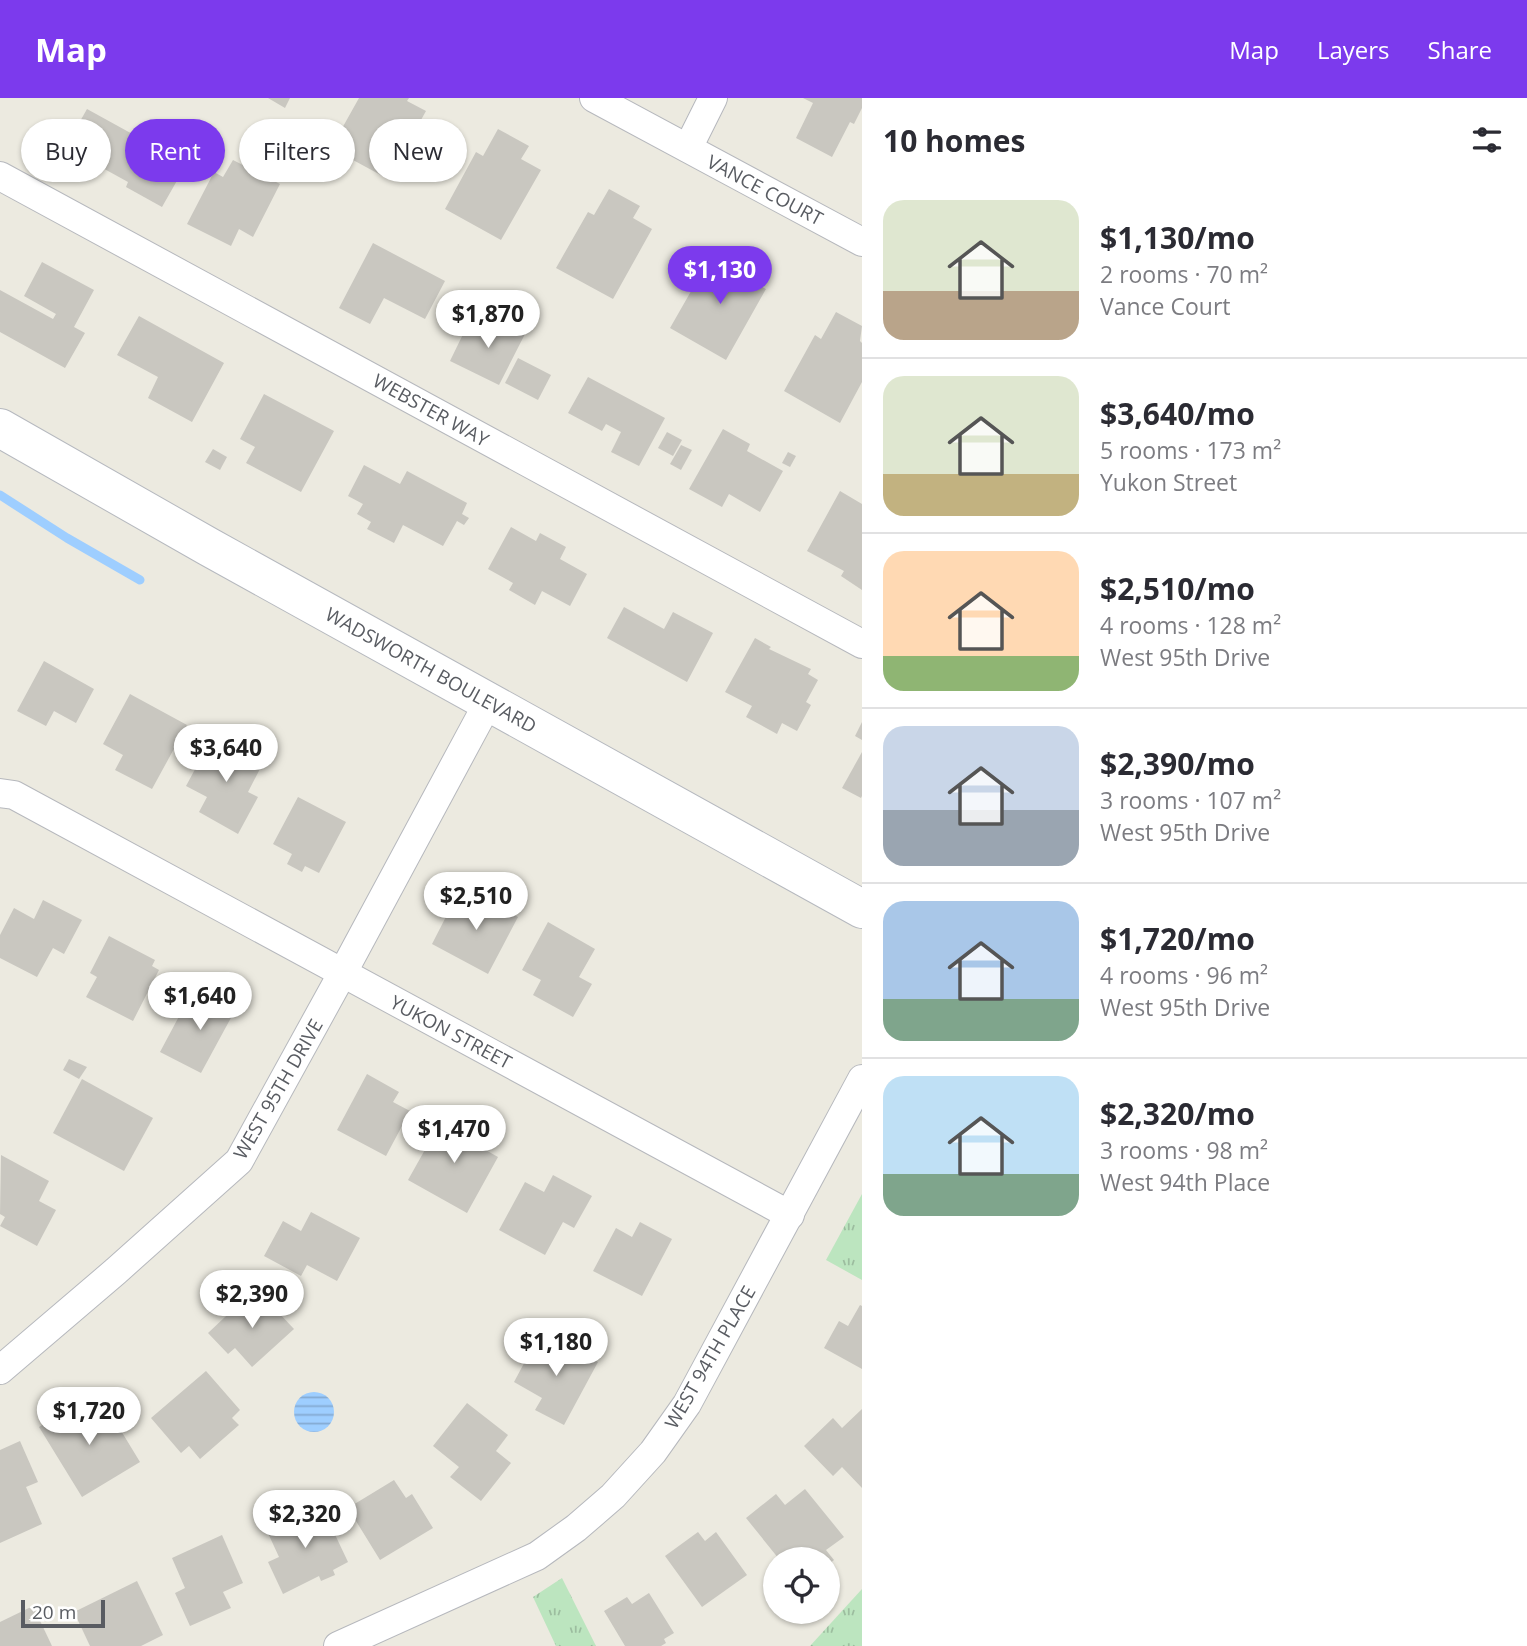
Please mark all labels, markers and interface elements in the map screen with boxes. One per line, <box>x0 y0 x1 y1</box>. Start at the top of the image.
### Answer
text: Map <box>35 27 107 72</box>
text: Map <box>1229 33 1279 66</box>
text: Layers <box>1317 33 1390 66</box>
text: Share <box>1428 33 1492 66</box>
chip: Buy <box>21 119 111 182</box>
chip: Rent <box>125 119 225 182</box>
chip: Filters <box>239 119 355 182</box>
chip: New <box>369 119 467 182</box>
text: 10 homes <box>883 120 1026 161</box>
icon: filters <box>1468 121 1506 159</box>
street label: VANCE COURT <box>702 148 828 232</box>
text: $1,130/mo <box>1100 217 1255 258</box>
icon: home <box>939 228 1023 312</box>
pin: $1,130 <box>663 246 777 306</box>
text: $1,130 <box>684 253 756 285</box>
text: 2 rooms · 70 m² <box>1100 258 1268 290</box>
pin: $1,870 <box>431 290 545 350</box>
text: Vance Court <box>1100 290 1231 322</box>
text: $1,870 <box>452 297 524 329</box>
street label: WEBSTER WAY <box>368 367 494 453</box>
text: $3,640/mo <box>1100 393 1255 434</box>
icon: home <box>939 404 1023 488</box>
text: 5 rooms · 173 m² <box>1100 434 1281 466</box>
text: Yukon Street <box>1100 466 1237 498</box>
text: $2,510/mo <box>1100 568 1255 609</box>
icon: home <box>939 579 1023 663</box>
street label: WADSWORTH BOULEVARD <box>321 601 541 739</box>
text: 4 rooms · 128 m² <box>1100 609 1281 641</box>
text: West 95th Drive <box>1100 641 1270 673</box>
pin: $3,640 <box>169 724 283 784</box>
text: $3,640 <box>190 731 262 763</box>
text: $2,390/mo <box>1100 743 1255 784</box>
icon: home <box>939 754 1023 838</box>
text: 3 rooms · 107 m² <box>1100 784 1281 816</box>
text: West 95th Drive <box>1100 816 1270 848</box>
pin: $2,510 <box>419 872 533 932</box>
text: $2,510 <box>440 879 512 911</box>
text: $1,720/mo <box>1100 918 1255 959</box>
icon: home <box>939 929 1023 1013</box>
text: 4 rooms · 96 m² <box>1100 959 1268 991</box>
pin: $1,640 <box>143 972 257 1032</box>
text: $1,640 <box>164 979 236 1011</box>
street label: YUKON STREET <box>386 989 517 1075</box>
text: West 95th Drive <box>1100 991 1270 1023</box>
street label: WEST 95TH DRIVE <box>227 1014 329 1164</box>
text: $2,320/mo <box>1100 1093 1255 1134</box>
icon: home <box>939 1104 1023 1188</box>
pin: $1,470 <box>397 1105 511 1165</box>
text: $1,470 <box>418 1112 490 1144</box>
text: 3 rooms · 98 m² <box>1100 1134 1268 1166</box>
text: West 94th Place <box>1100 1166 1270 1198</box>
pin: $2,390 <box>195 1270 309 1330</box>
text: $2,390 <box>216 1277 288 1309</box>
street label: WEST 94TH PLACE <box>659 1281 761 1433</box>
pin: $1,180 <box>499 1318 613 1378</box>
text: $1,180 <box>520 1325 592 1357</box>
pin: $1,720 <box>32 1388 146 1447</box>
text: $1,720 <box>53 1394 125 1426</box>
pin: $2,320 <box>248 1490 362 1550</box>
text: $2,320 <box>269 1497 341 1529</box>
map controls <box>763 1547 840 1624</box>
button: locate <box>763 1547 840 1624</box>
scale bar <box>21 1597 105 1629</box>
text: 20 m <box>32 1599 76 1625</box>

